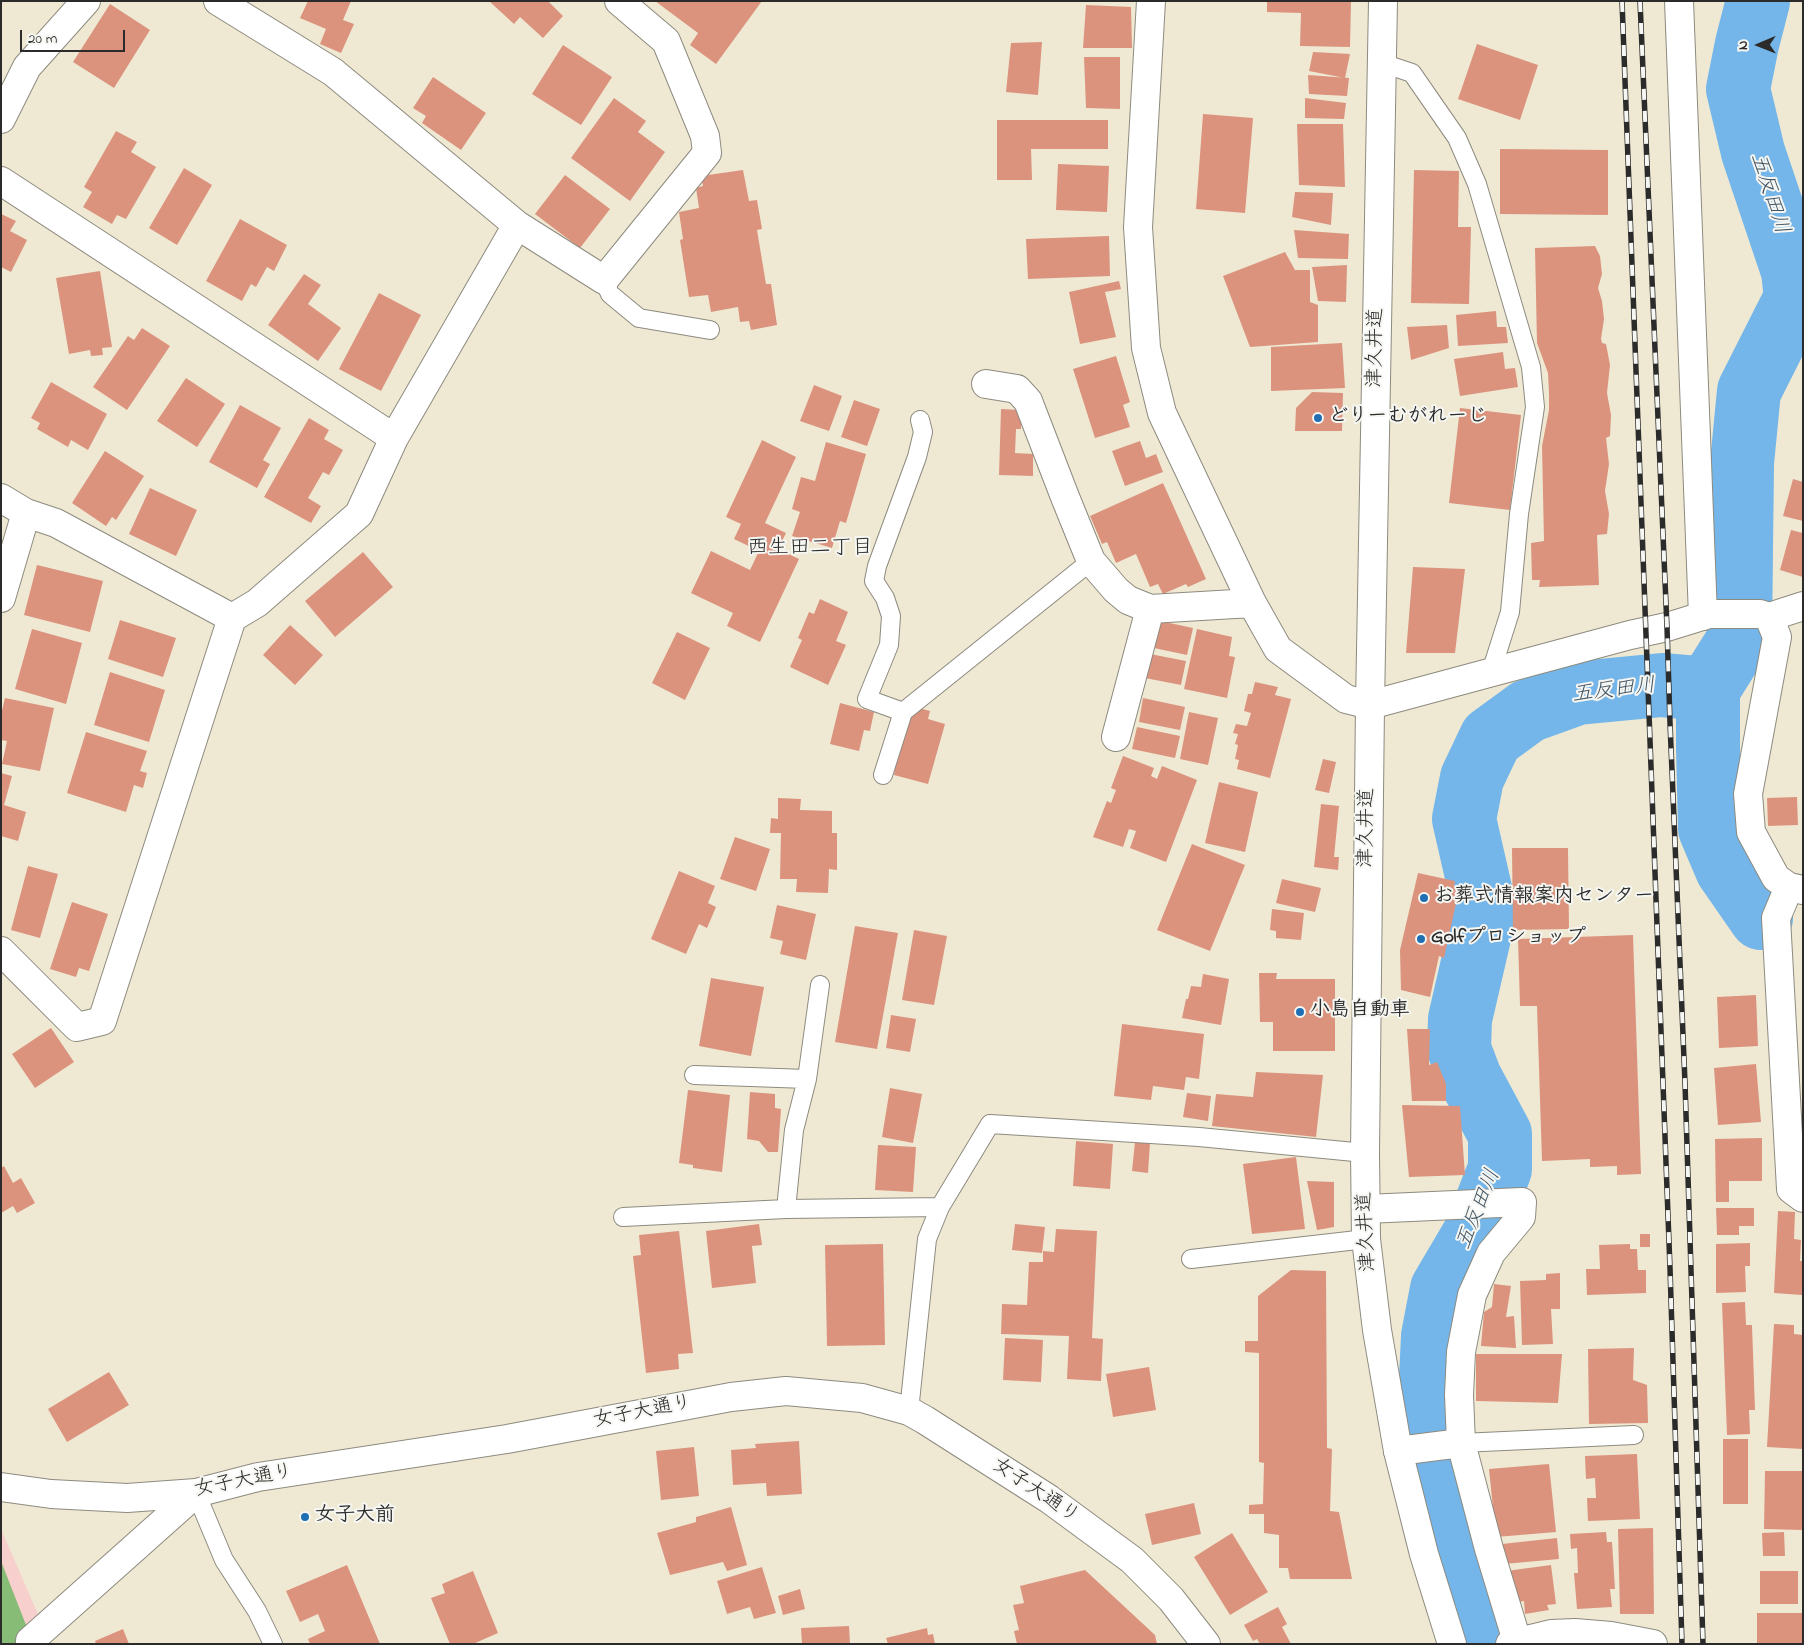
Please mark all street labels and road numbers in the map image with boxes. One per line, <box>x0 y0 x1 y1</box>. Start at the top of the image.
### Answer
street label: 津久井道 <box>1364 308 1390 388</box>
street label: 津久井道 <box>1355 788 1381 868</box>
street label: 津久井道 <box>1354 1191 1382 1273</box>
street label: 女子大通り <box>592 1392 694 1434</box>
street label: 女子大通り <box>987 1454 1083 1530</box>
street label: 女子大通り <box>193 1461 295 1503</box>

